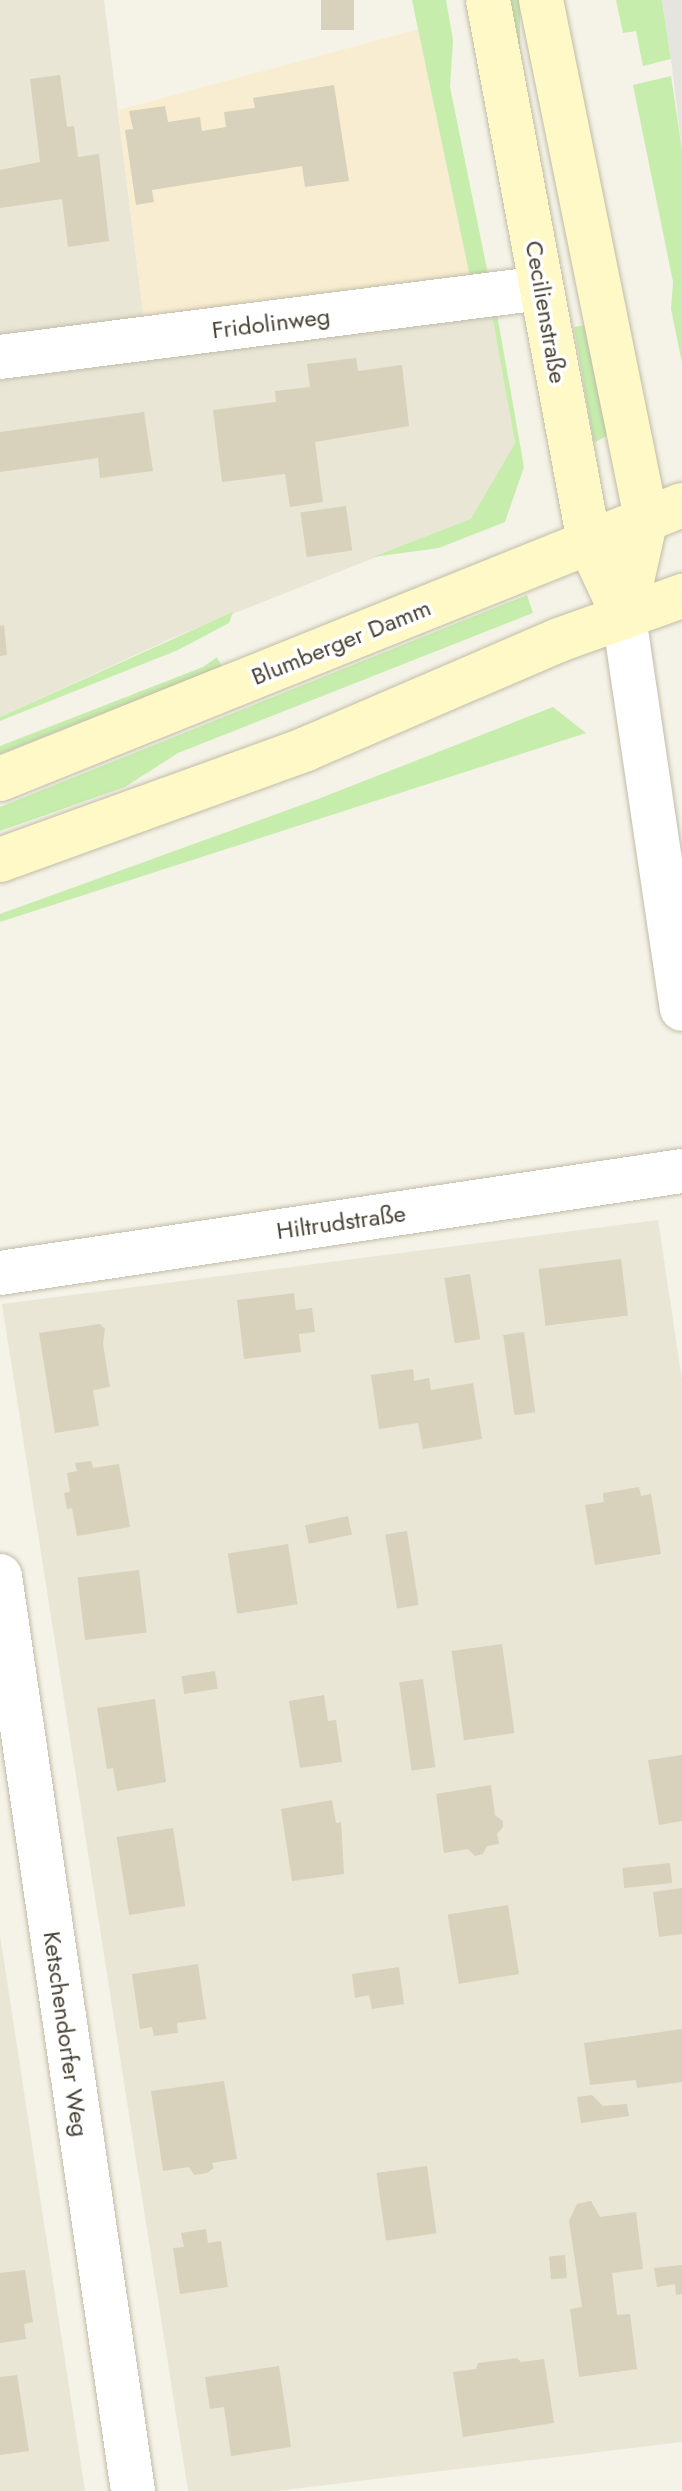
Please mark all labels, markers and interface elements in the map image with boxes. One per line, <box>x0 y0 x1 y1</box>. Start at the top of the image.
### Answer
street label: Cecilienstraße <box>519 238 573 386</box>
street label: Fridolinweg <box>210 301 332 345</box>
street label: Blumberger Damm <box>247 593 435 691</box>
street label: Hiltrudstraße <box>274 1199 408 1245</box>
street label: Ketschendorfer Weg <box>37 1929 95 2139</box>

